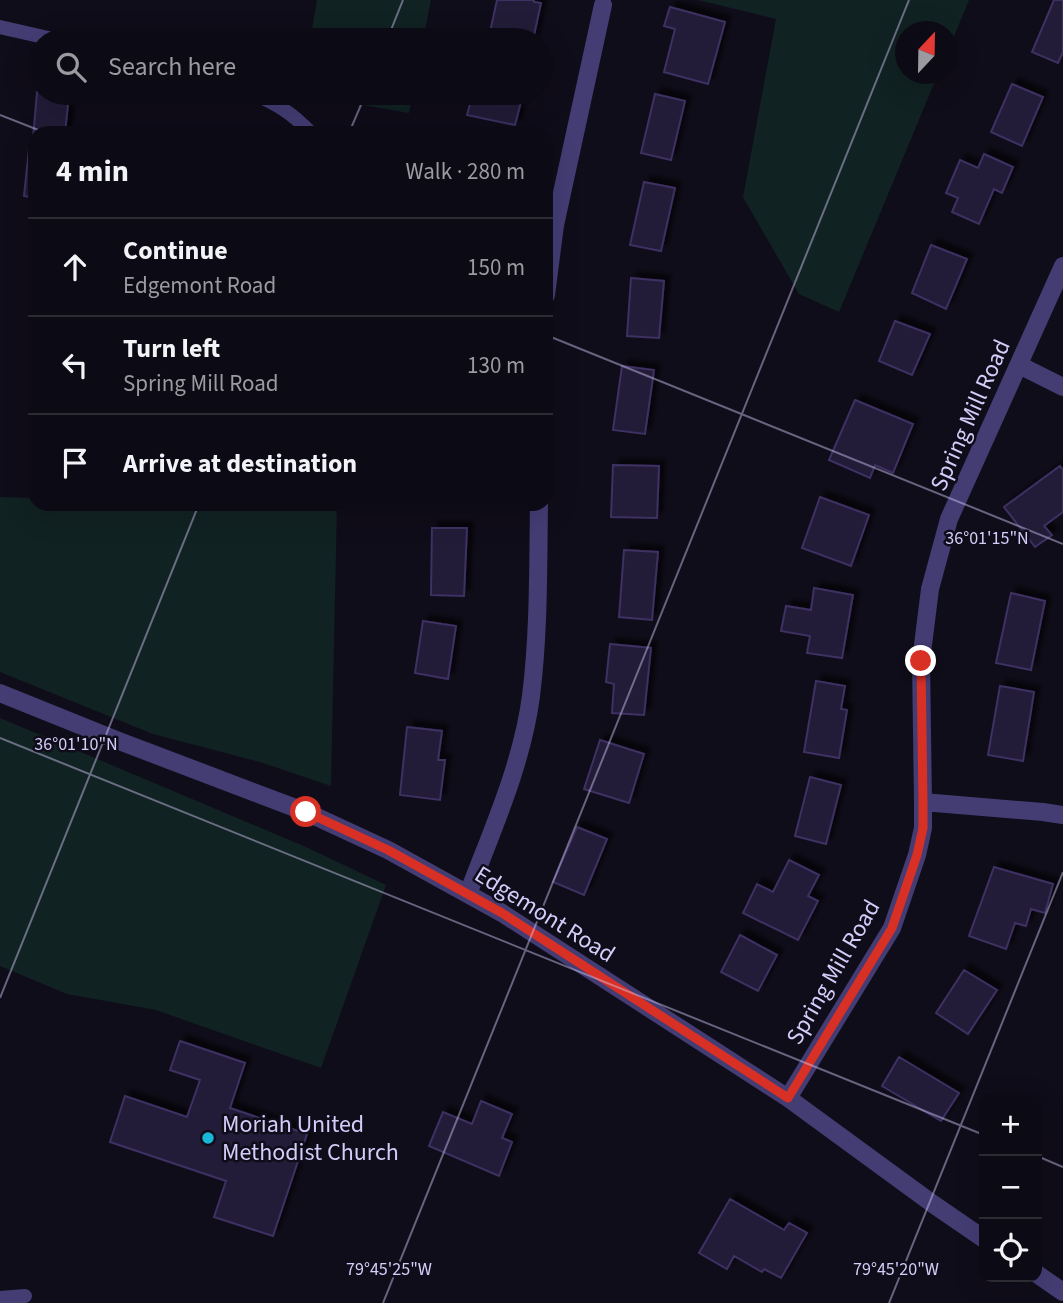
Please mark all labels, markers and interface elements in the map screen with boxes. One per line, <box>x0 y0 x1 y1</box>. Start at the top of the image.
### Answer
north arrow <box>895 21 958 84</box>
search box <box>28 28 553 105</box>
icon: search <box>52 48 90 86</box>
text: Search here <box>108 48 236 85</box>
text: 4 min <box>56 150 129 193</box>
text: Walk · 280 m <box>406 155 525 188</box>
text: Continue <box>123 232 228 269</box>
icon: ahead <box>56 248 94 286</box>
text: 150 m <box>467 251 525 284</box>
text: Edgemont Road <box>123 269 276 302</box>
text: Turn left <box>123 330 220 367</box>
street label: Spring Mill Road <box>921 334 1019 496</box>
icon: left <box>56 346 94 384</box>
text: 130 m <box>467 349 525 382</box>
text: Spring Mill Road <box>123 367 279 400</box>
icon: arrive <box>56 444 94 482</box>
text: Arrive at destination <box>123 445 357 482</box>
text: 36°01'15"N <box>945 526 1029 551</box>
route end <box>905 645 936 676</box>
text: 36°01'10"N <box>34 732 118 757</box>
route start <box>290 796 321 827</box>
street label: Edgemont Road <box>468 857 622 972</box>
street label: Spring Mill Road <box>778 893 889 1051</box>
map controls <box>979 1093 1042 1282</box>
button: + <box>979 1093 1042 1156</box>
place label: Moriah United Methodist Church <box>222 1107 399 1170</box>
marker: Moriah United Methodist Church <box>200 1130 216 1146</box>
button: − <box>979 1156 1042 1219</box>
button: locate <box>979 1219 1042 1282</box>
text: 79°45'25"W <box>346 1257 432 1282</box>
text: 79°45'20"W <box>853 1257 939 1282</box>

